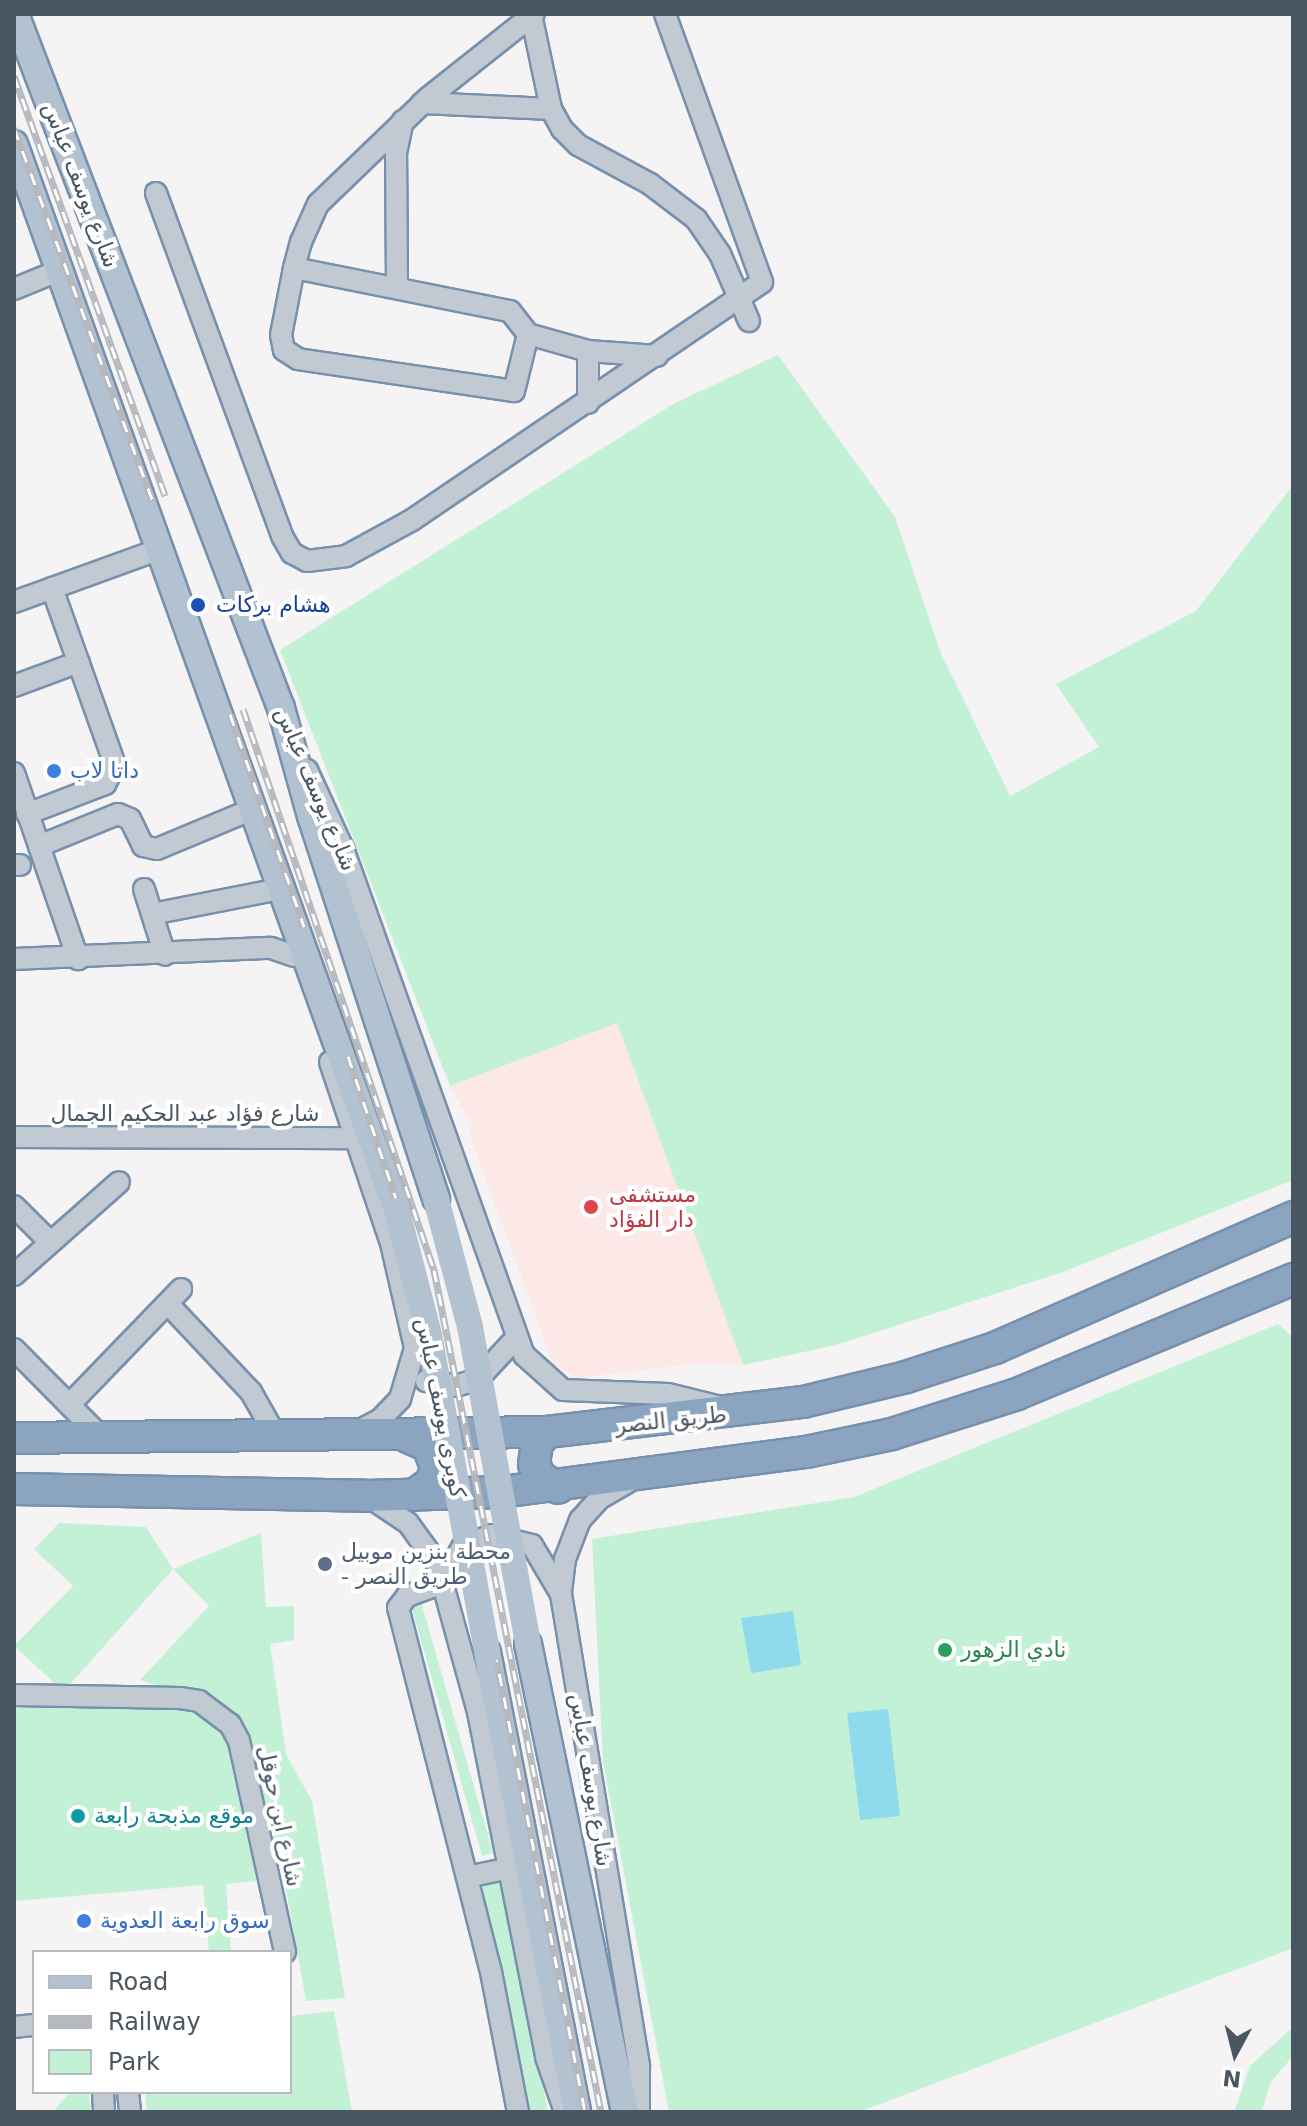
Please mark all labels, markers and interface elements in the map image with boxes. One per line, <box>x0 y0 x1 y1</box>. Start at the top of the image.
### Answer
street label: شارع يوسف عباس <box>37 99 125 271</box>
place label: هشام بركات <box>216 592 331 618</box>
marker: هشام بركات <box>187 594 209 616</box>
street label: شارع يوسف عباس <box>270 703 362 875</box>
place label: داتا لاب <box>70 758 139 784</box>
marker: داتا لاب <box>45 762 63 780</box>
street label: شارع فؤاد عبد الحكيم الجمال <box>51 1101 319 1127</box>
place label: مستشفى دار الفؤاد <box>609 1181 696 1232</box>
marker: مستشفى دار الفؤاد <box>580 1196 602 1218</box>
street label: كوبرى يوسف عباس <box>411 1316 471 1500</box>
street label: طريق النصر <box>614 1401 728 1439</box>
place label: محطة بنزين موبيل - طريق النصر <box>341 1538 511 1590</box>
marker: محطة بنزين موبيل - طريق النصر <box>316 1555 334 1573</box>
place label: نادي الزهور <box>961 1637 1066 1663</box>
marker: نادي الزهور <box>936 1641 954 1659</box>
street label: شارع يوسف عباس <box>564 1692 618 1868</box>
street label: شارع ابن حوقل <box>252 1743 308 1889</box>
place label: موقع مذبحة رابعة <box>94 1803 254 1829</box>
marker: موقع مذبحة رابعة <box>69 1807 87 1825</box>
place label: سوق رابعة العدوية <box>100 1908 270 1934</box>
marker: سوق رابعة العدوية <box>75 1912 93 1930</box>
legend <box>32 1950 292 2094</box>
text: Road <box>108 1968 168 1996</box>
text: Railway <box>108 2008 201 2036</box>
north arrow <box>1195 2014 1275 2094</box>
text: Park <box>108 2048 160 2076</box>
text: N <box>1221 2065 1243 2092</box>

